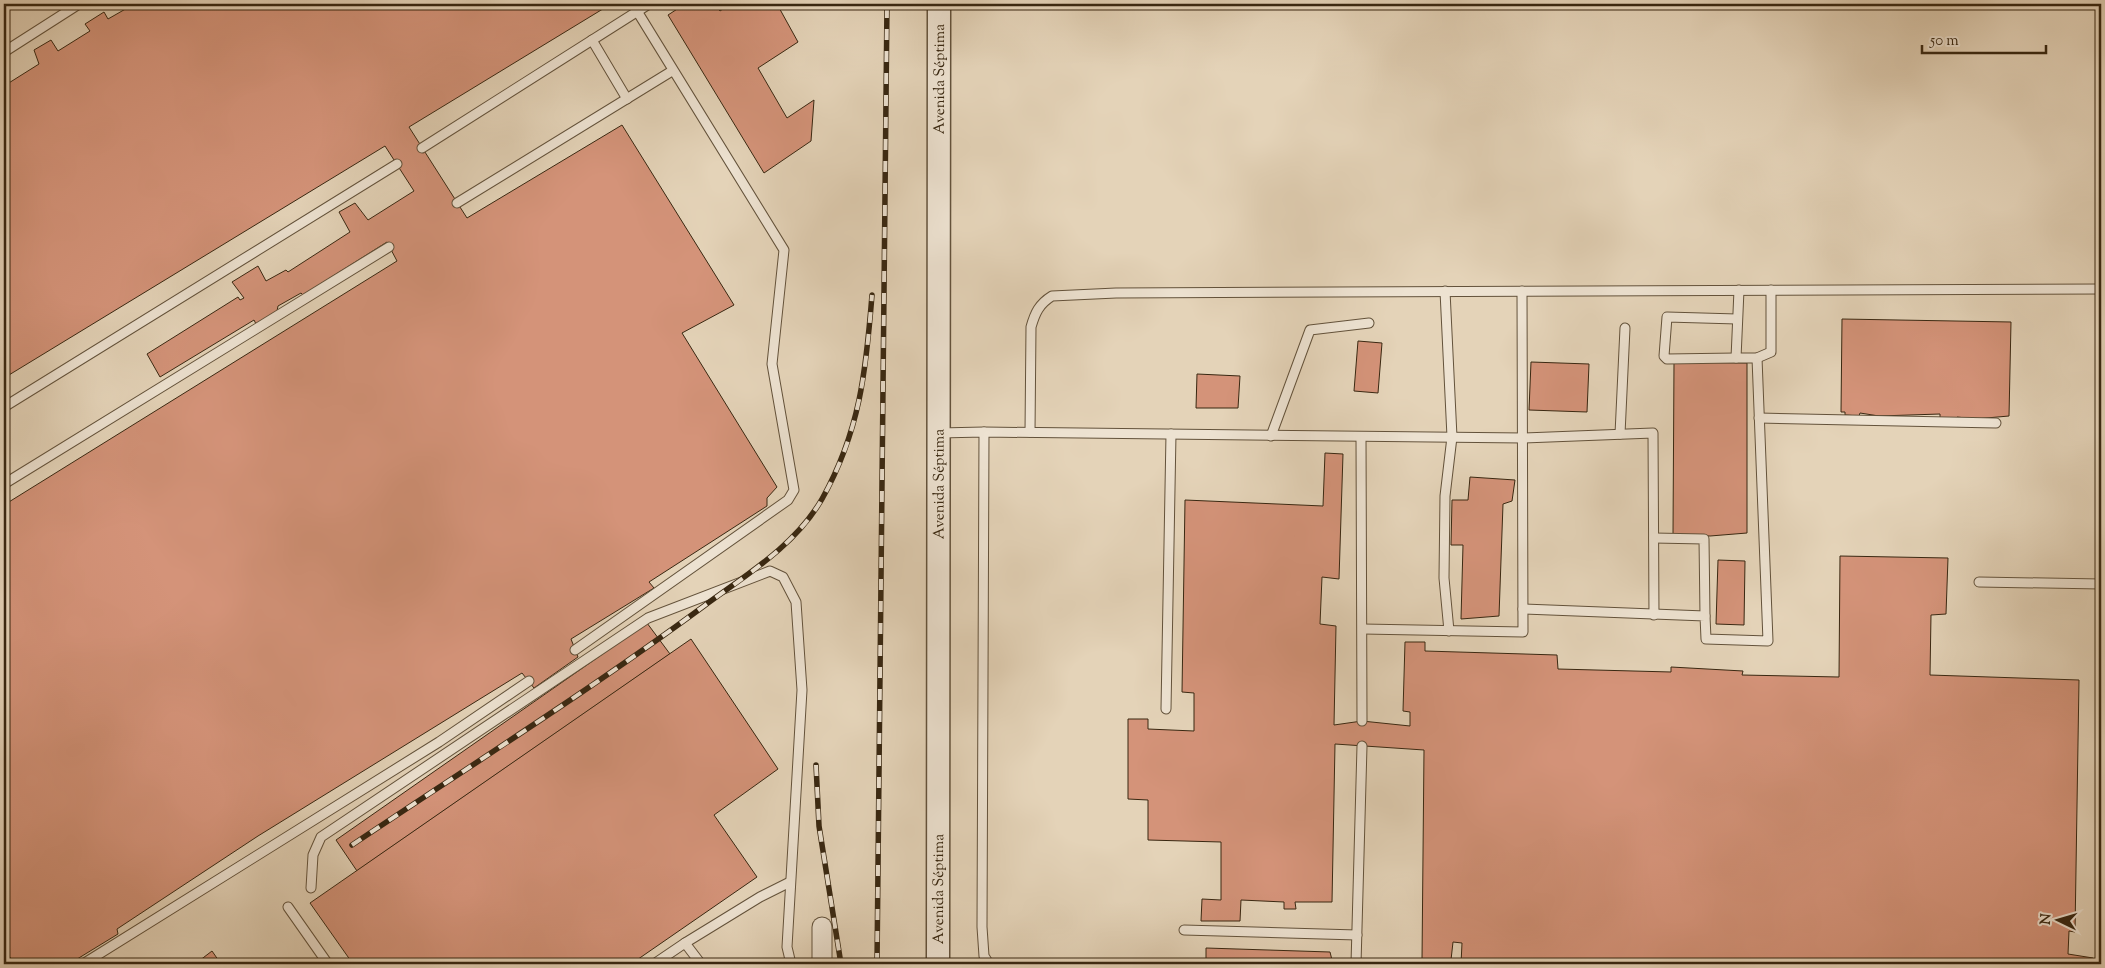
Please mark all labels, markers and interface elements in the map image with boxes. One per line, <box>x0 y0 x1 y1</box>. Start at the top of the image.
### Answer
scale bar <box>1922 22 2046 54</box>
street label: Avenida Séptima <box>930 24 951 134</box>
text: 50 m <box>1929 31 1959 52</box>
street label: Avenida Séptima <box>929 429 951 539</box>
street label: Avenida Séptima <box>929 834 950 944</box>
north arrow <box>2032 896 2082 946</box>
text: N <box>2037 913 2057 925</box>

